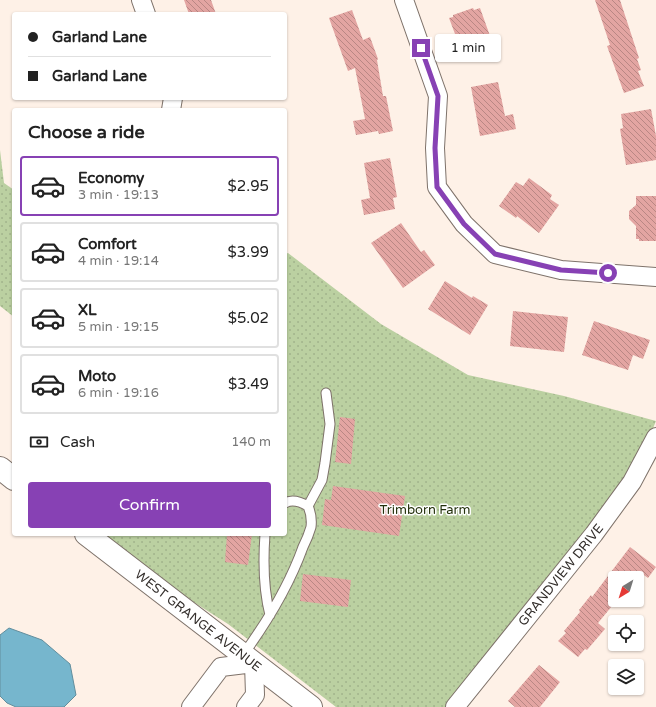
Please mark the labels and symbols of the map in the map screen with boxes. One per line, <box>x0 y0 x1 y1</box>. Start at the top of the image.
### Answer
callout: 1 min <box>435 34 501 62</box>
route end <box>412 39 430 57</box>
route start <box>599 264 617 282</box>
park label: Trimborn Farm <box>380 502 470 518</box>
street label: GRANDVIEW DRIVE <box>515 521 607 629</box>
street label: WEST GRANGE AVENUE <box>132 567 264 675</box>
north arrow <box>608 571 644 607</box>

